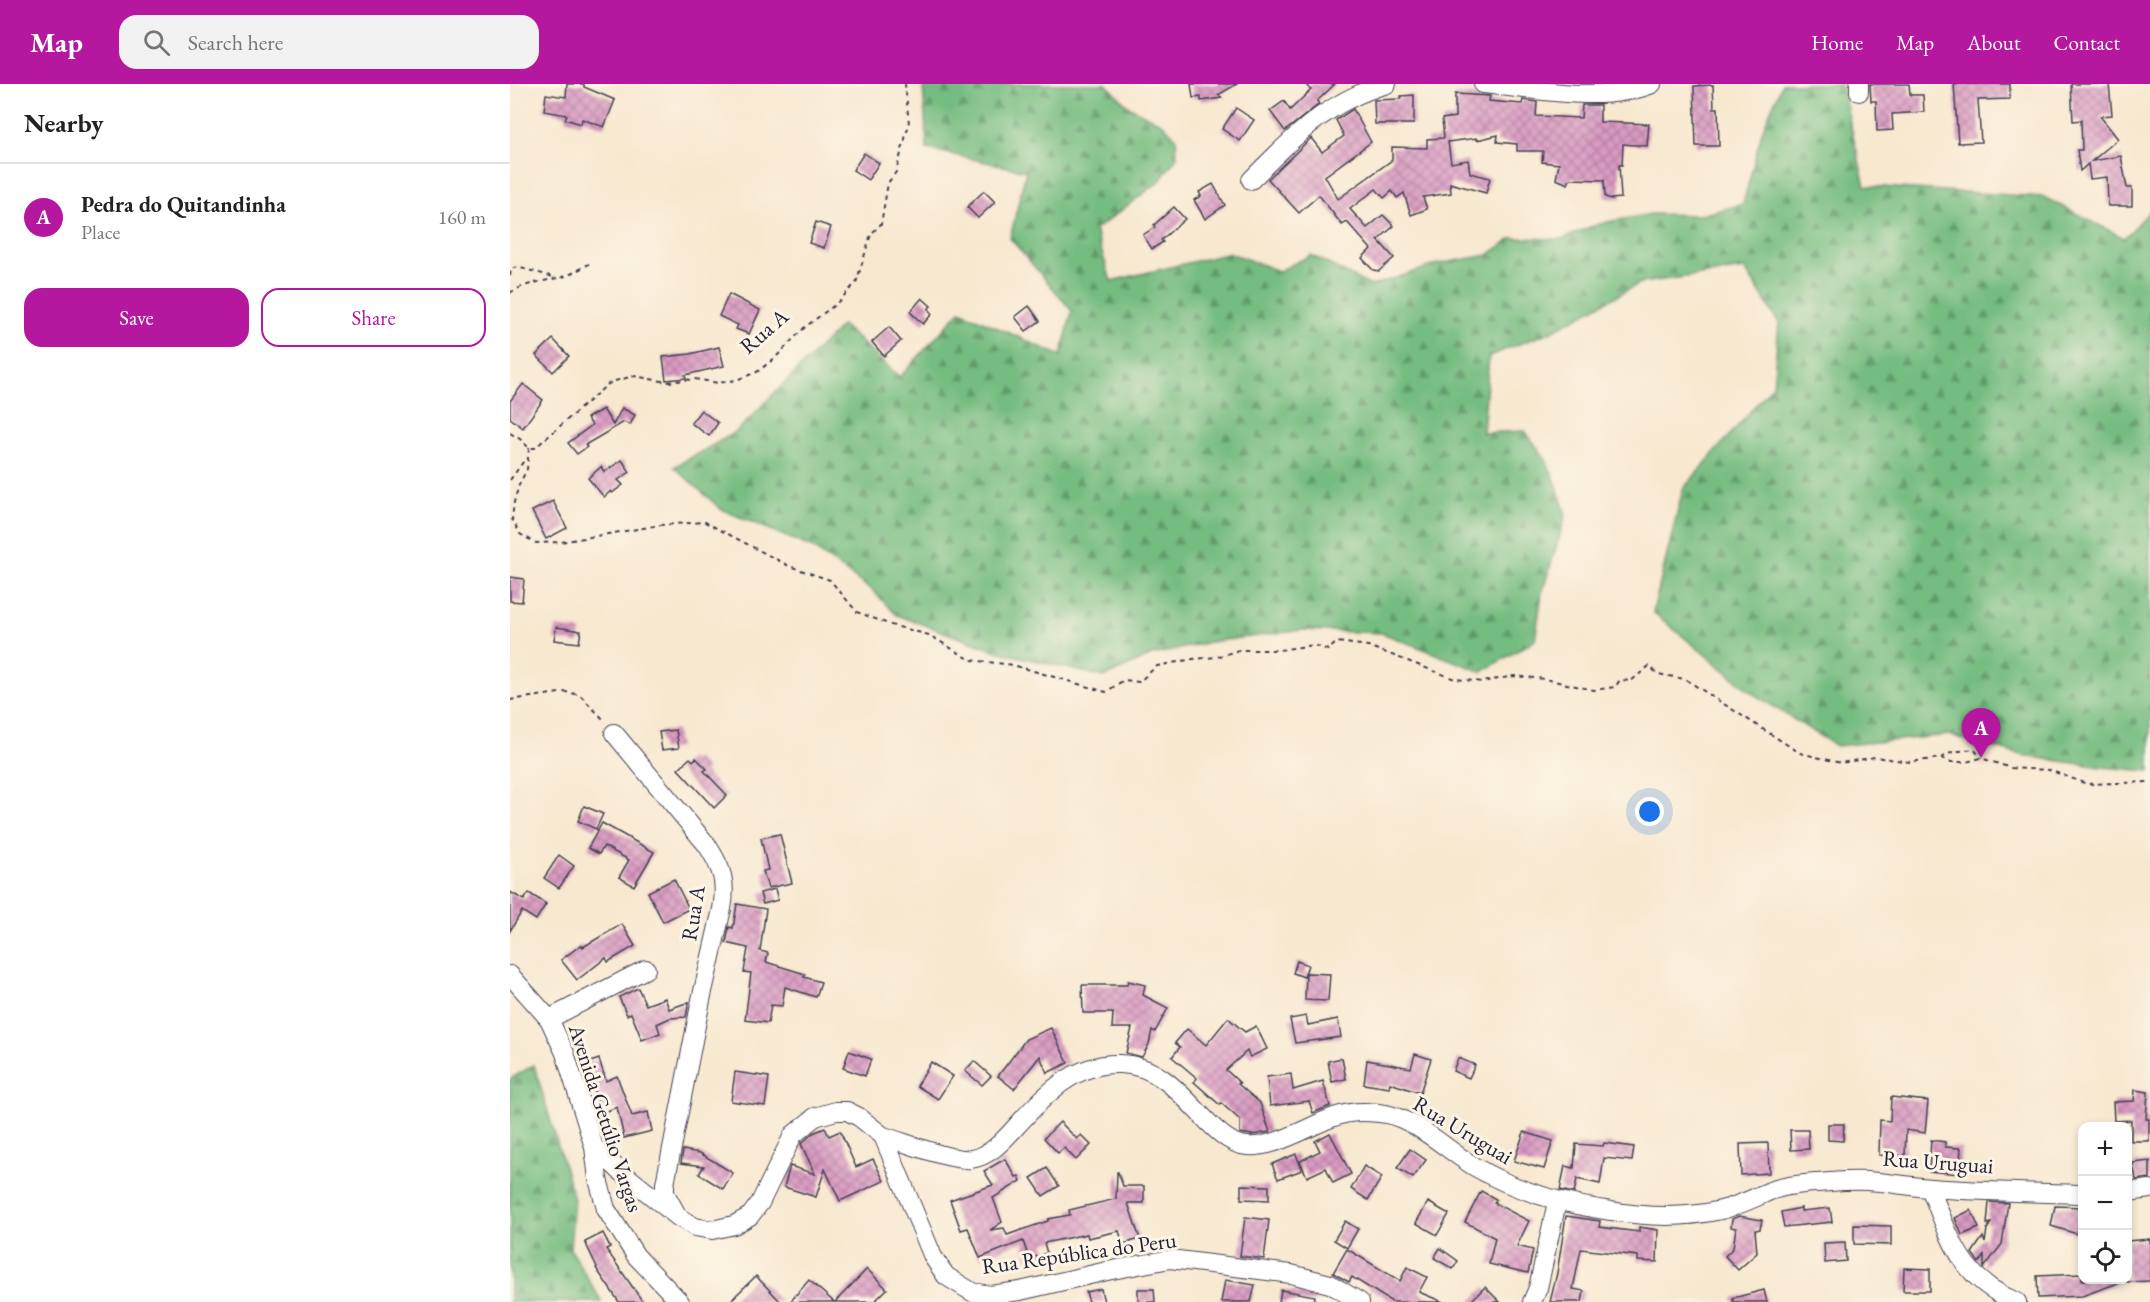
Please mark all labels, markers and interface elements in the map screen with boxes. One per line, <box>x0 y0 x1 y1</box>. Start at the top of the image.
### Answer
search box <box>119 15 539 69</box>
text: Map <box>30 24 83 60</box>
icon: search <box>140 26 173 59</box>
text: Search here <box>188 28 283 57</box>
text: Home <box>1811 29 1863 56</box>
text: Map <box>1896 29 1934 56</box>
text: About <box>1967 29 2020 56</box>
text: Contact <box>2053 29 2120 56</box>
text: Nearby <box>24 106 104 140</box>
text: Pedra do Quitandinha <box>81 190 286 219</box>
text: A <box>36 204 51 230</box>
text: 160 m <box>438 204 486 230</box>
text: Place <box>81 219 120 245</box>
button: Save <box>24 288 249 347</box>
button: Share <box>261 288 486 347</box>
street label: Rua A <box>733 301 795 360</box>
pin: A <box>1962 708 2000 758</box>
your location <box>1635 797 1664 826</box>
street label: Rua A <box>674 882 712 943</box>
street label: Avenida Getúlio Vargas <box>562 1019 650 1216</box>
street label: Rua Uruguai <box>1408 1089 1518 1171</box>
map controls <box>2078 1122 2132 1284</box>
button: + <box>2078 1122 2132 1176</box>
street label: Rua Uruguai <box>1882 1144 1994 1180</box>
button: − <box>2078 1176 2132 1230</box>
street label: Rua República do Peru <box>980 1225 1179 1281</box>
button: locate <box>2078 1230 2132 1284</box>

